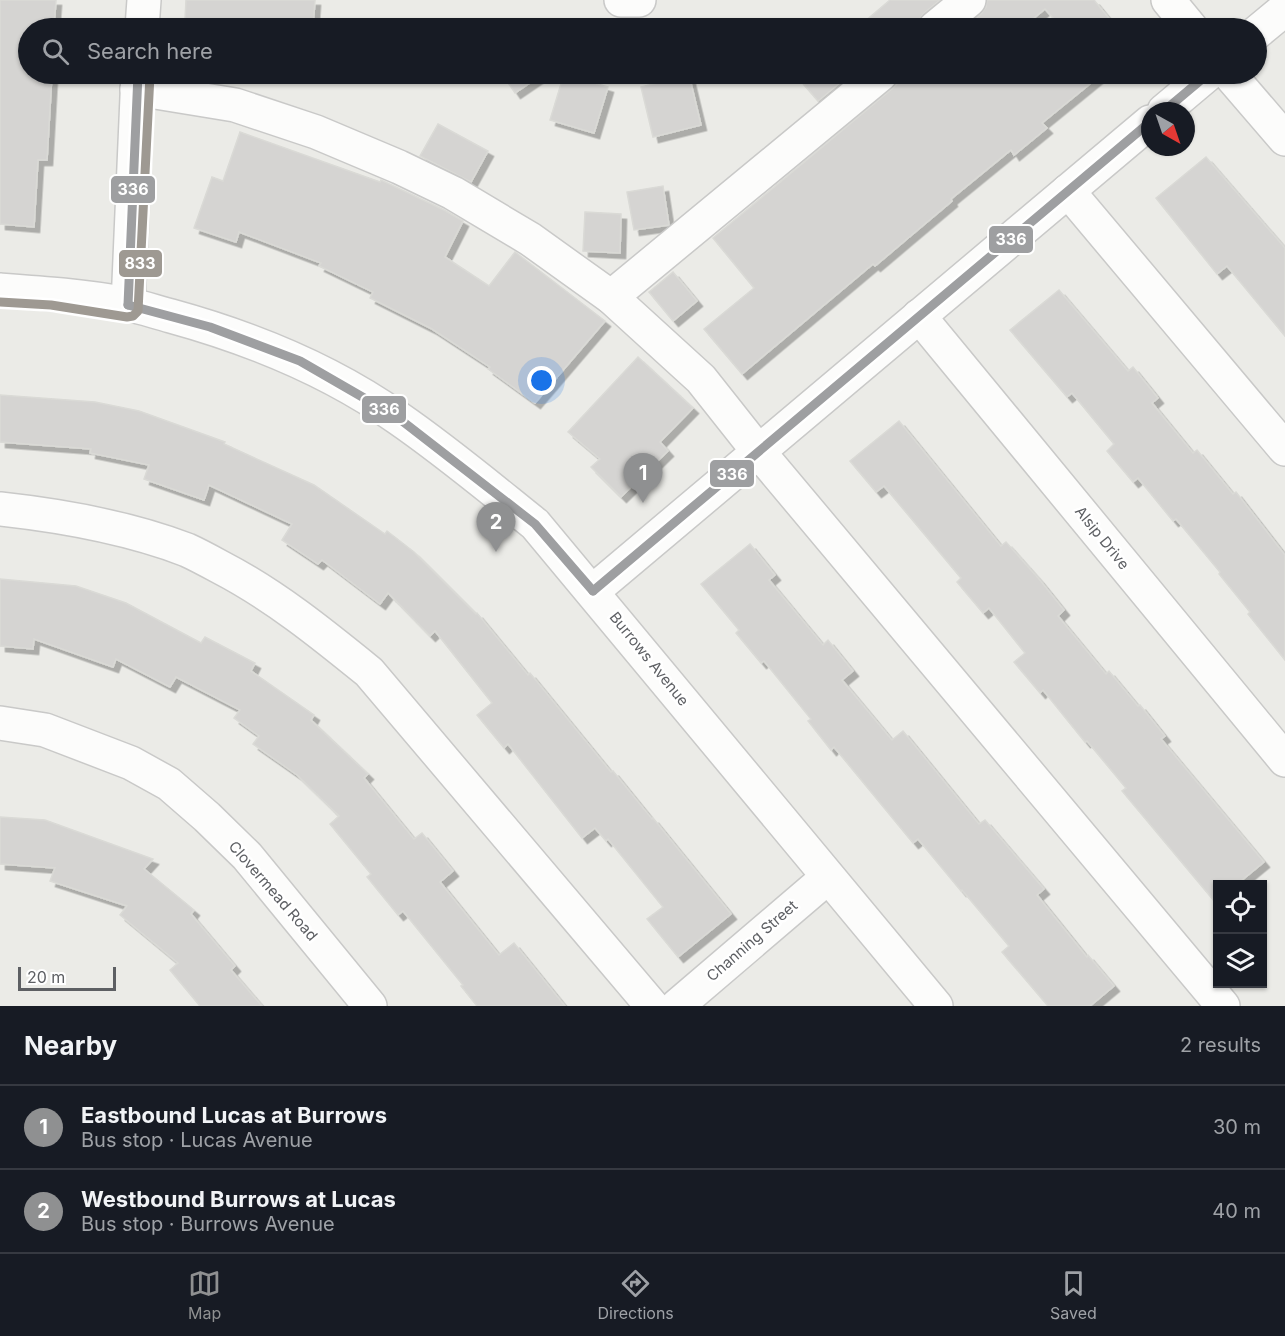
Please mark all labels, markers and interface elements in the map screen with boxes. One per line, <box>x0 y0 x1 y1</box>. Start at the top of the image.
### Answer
search box <box>18 18 1267 84</box>
icon: search <box>39 35 72 68</box>
text: Search here <box>87 38 213 64</box>
north arrow <box>1141 102 1195 156</box>
line badge: 336 <box>110 175 156 204</box>
text: 336 <box>117 179 149 199</box>
line badge: 336 <box>988 225 1034 254</box>
text: 336 <box>995 229 1027 249</box>
line badge: 833 <box>118 249 163 278</box>
text: 833 <box>124 253 156 273</box>
your location <box>527 366 556 395</box>
line badge: 336 <box>361 395 407 424</box>
text: 336 <box>368 399 400 419</box>
pin: 1 <box>624 454 662 503</box>
line badge: 336 <box>709 459 755 488</box>
text: 336 <box>716 464 748 484</box>
pin: 2 <box>476 502 516 552</box>
street label: Alsip Drive <box>1071 502 1134 573</box>
street label: Burrows Avenue <box>606 608 693 710</box>
street label: Clovermead Road <box>225 837 322 944</box>
map controls <box>1213 880 1267 988</box>
button: locate <box>1213 880 1267 934</box>
street label: Channing Street <box>702 896 801 985</box>
button: layers <box>1213 934 1267 988</box>
scale bar <box>18 964 116 992</box>
text: 20 m <box>27 967 65 987</box>
text: Nearby <box>24 1030 117 1061</box>
text: 2 results <box>1180 1033 1261 1057</box>
text: Eastbound Lucas at Burrows <box>81 1102 387 1128</box>
text: 1 <box>39 1115 48 1139</box>
text: 30 m <box>1213 1115 1261 1139</box>
text: Bus stop · Lucas Avenue <box>81 1128 313 1152</box>
text: Westbound Burrows at Lucas <box>81 1186 396 1212</box>
text: 2 <box>37 1199 50 1223</box>
text: 40 m <box>1212 1199 1261 1223</box>
text: Bus stop · Burrows Avenue <box>81 1212 335 1236</box>
tab: Map <box>188 1267 221 1323</box>
tab: Directions <box>598 1267 674 1323</box>
tab: Saved <box>1050 1267 1097 1323</box>

